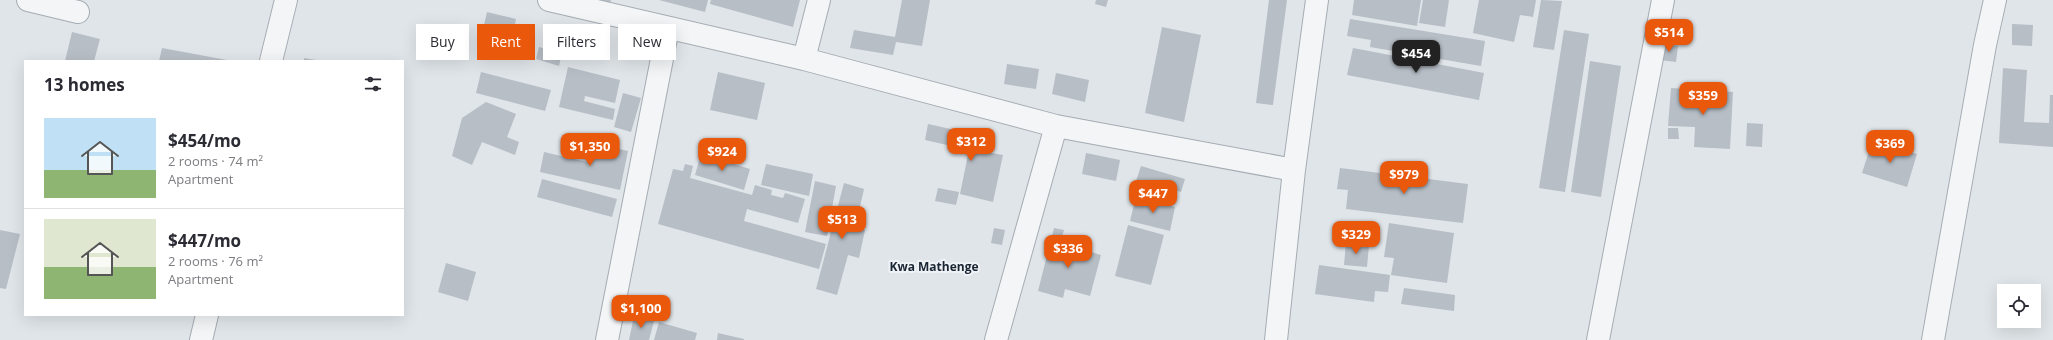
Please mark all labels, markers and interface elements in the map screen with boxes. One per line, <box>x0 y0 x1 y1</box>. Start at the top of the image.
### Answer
pin: $514 <box>1645 19 1693 53</box>
text: $514 <box>1654 23 1684 41</box>
chip: Buy <box>416 24 469 60</box>
chip: Rent <box>477 24 535 60</box>
chip: Filters <box>543 24 610 60</box>
chip: New <box>618 24 676 60</box>
pin: $454 <box>1392 40 1440 74</box>
text: $454 <box>1401 44 1431 62</box>
text: 13 homes <box>44 73 125 96</box>
icon: filters <box>362 73 384 95</box>
pin: $359 <box>1679 82 1727 116</box>
text: $359 <box>1688 86 1718 104</box>
pin: $312 <box>947 128 995 162</box>
text: $454/mo <box>168 129 241 152</box>
pin: $369 <box>1866 130 1914 164</box>
text: $312 <box>956 132 986 150</box>
pin: $1,350 <box>557 133 623 167</box>
icon: home <box>76 134 124 182</box>
text: $369 <box>1875 134 1905 152</box>
text: $1,350 <box>570 137 610 155</box>
pin: $924 <box>698 138 746 172</box>
text: $924 <box>707 142 737 160</box>
text: 2 rooms · 74 m² <box>168 152 263 170</box>
pin: $979 <box>1380 161 1428 195</box>
text: $979 <box>1389 165 1419 183</box>
text: Apartment <box>168 170 233 188</box>
pin: $447 <box>1129 180 1177 214</box>
text: $447 <box>1138 184 1168 202</box>
pin: $513 <box>818 206 866 240</box>
text: $513 <box>827 210 857 228</box>
pin: $329 <box>1332 221 1380 255</box>
text: $329 <box>1341 225 1371 243</box>
text: $447/mo <box>168 229 241 252</box>
icon: home <box>76 235 124 283</box>
pin: $336 <box>1044 235 1092 269</box>
text: $336 <box>1053 239 1083 257</box>
text: 2 rooms · 76 m² <box>168 252 263 270</box>
district label: Kwa Mathenge <box>889 258 979 275</box>
text: Apartment <box>168 270 233 288</box>
map controls <box>1997 284 2041 328</box>
button: locate <box>1997 284 2041 328</box>
pin: $1,100 <box>608 295 674 329</box>
text: $1,100 <box>621 299 661 317</box>

